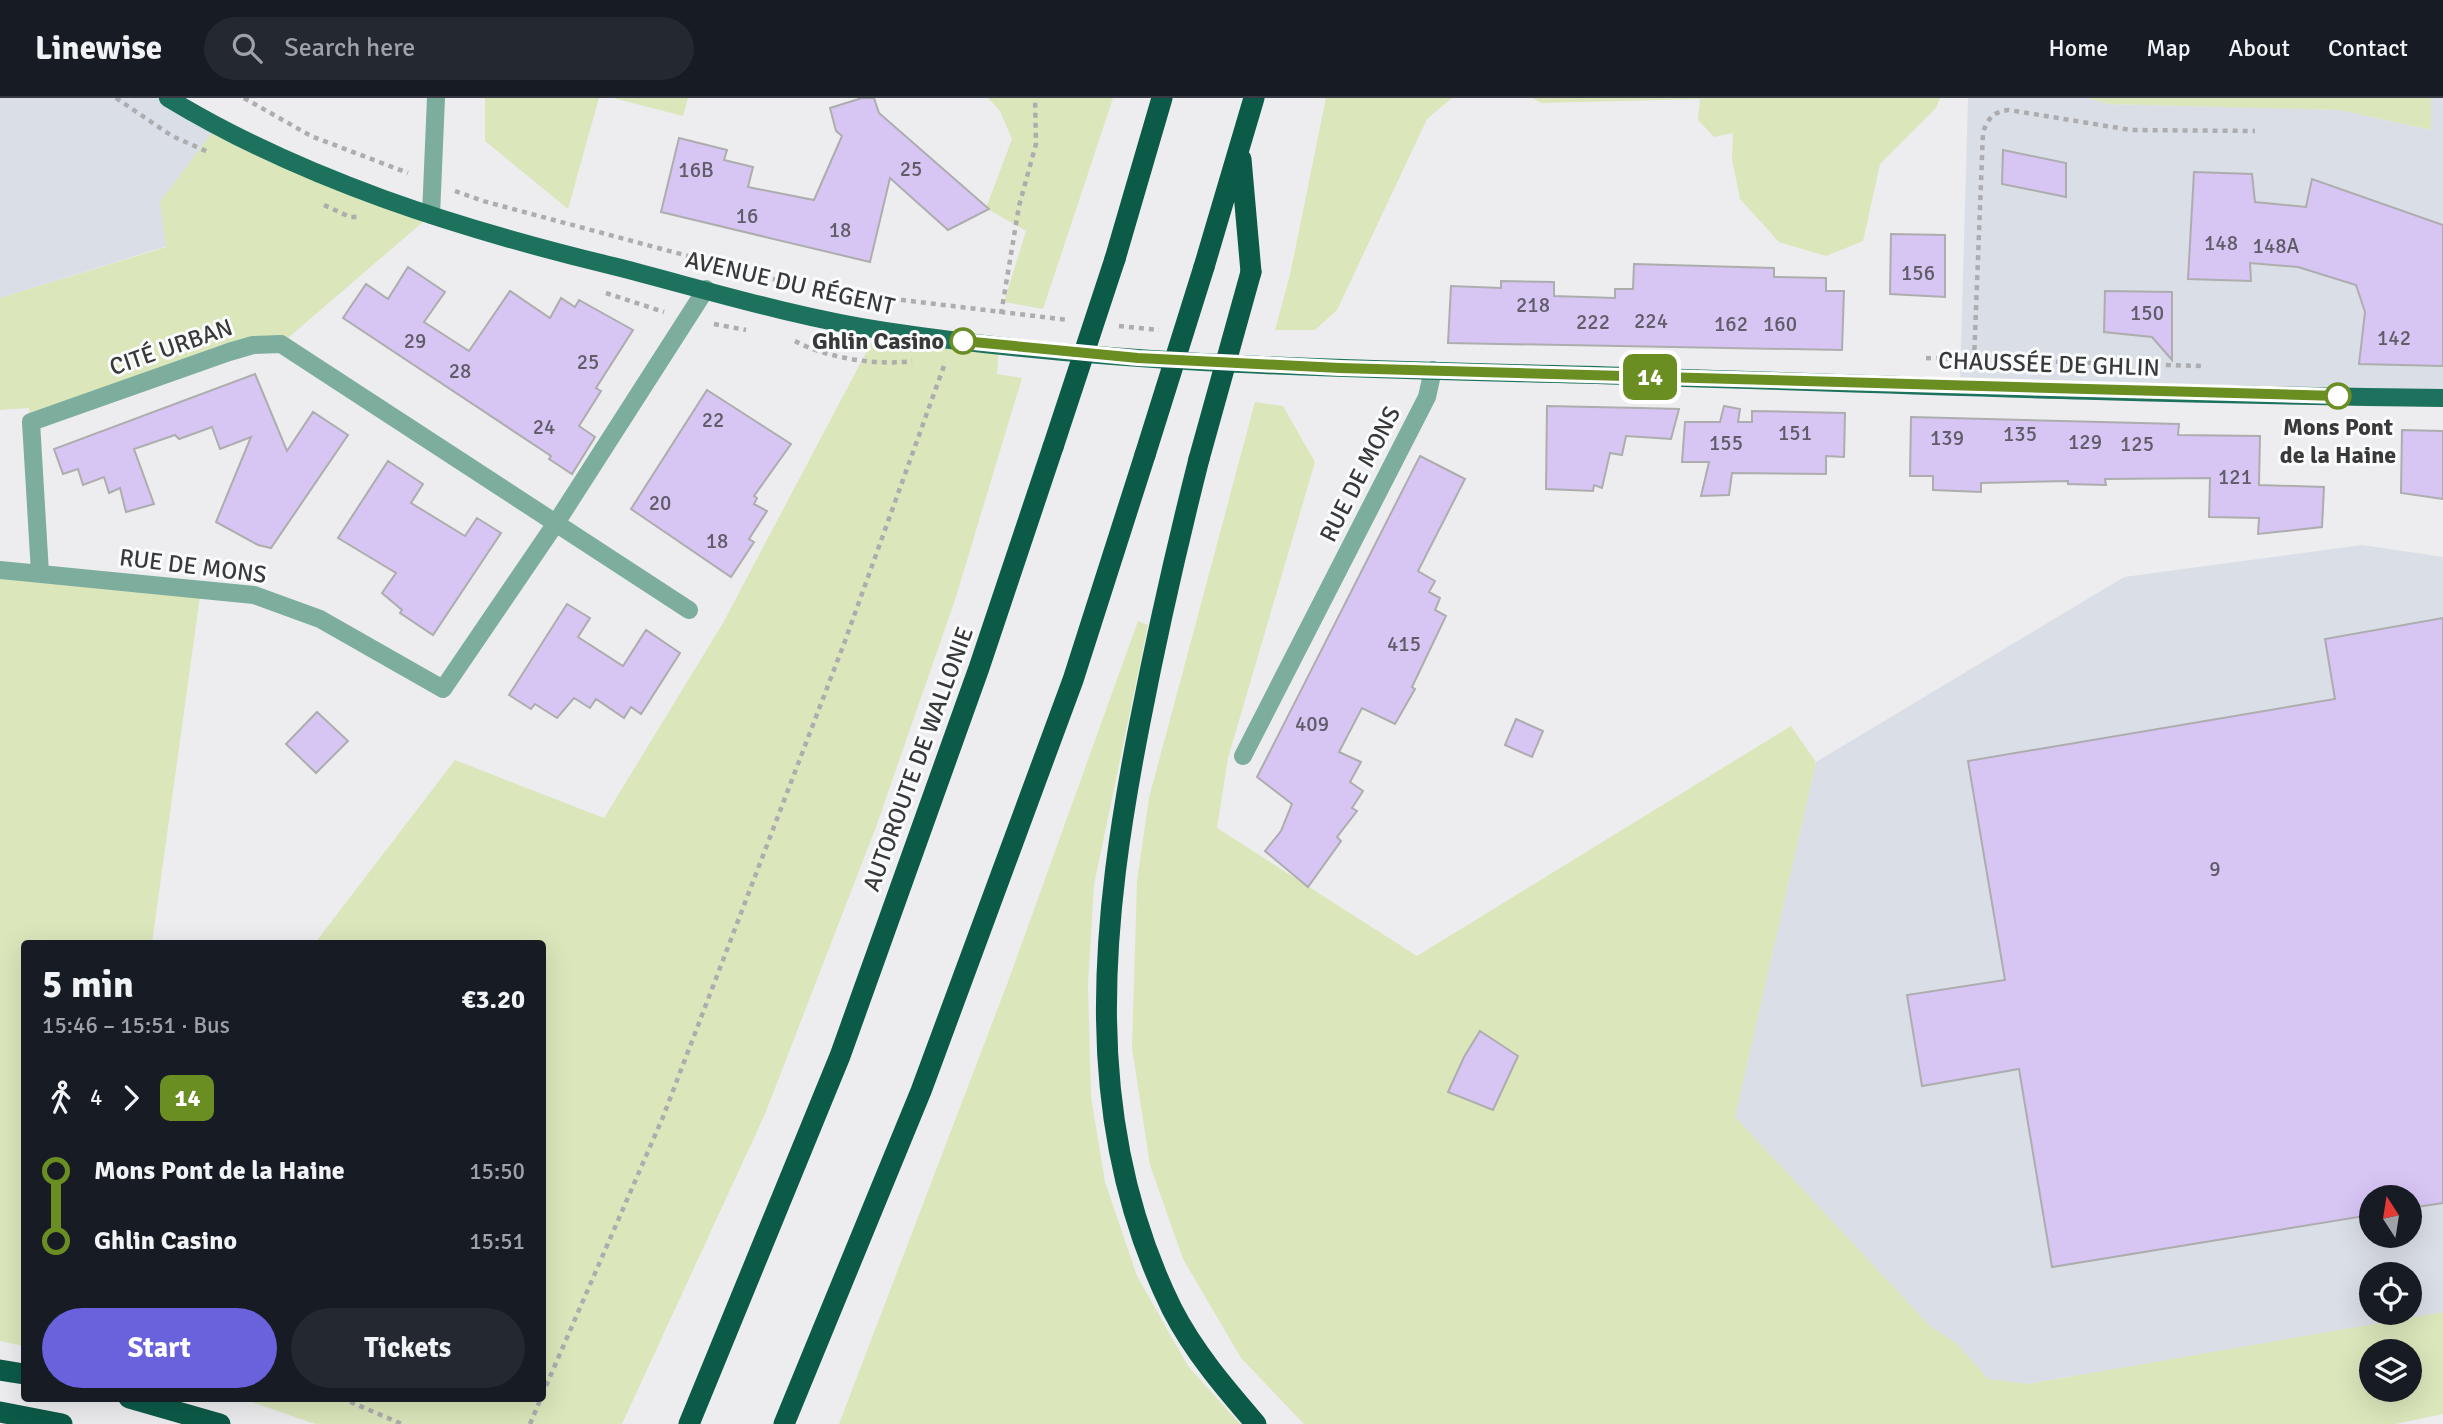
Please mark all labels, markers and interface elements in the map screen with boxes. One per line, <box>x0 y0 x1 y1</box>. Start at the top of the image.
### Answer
search box <box>204 17 694 80</box>
text: Linewise <box>35 28 162 69</box>
icon: search <box>228 29 266 67</box>
text: Search here <box>284 32 415 64</box>
text: Home <box>2048 33 2108 63</box>
text: Map <box>2146 33 2191 63</box>
text: About <box>2229 33 2290 63</box>
text: Contact <box>2328 33 2408 63</box>
house number: 25 <box>900 156 922 182</box>
house number: 16B <box>678 157 714 183</box>
house number: 16 <box>736 203 758 229</box>
house number: 18 <box>829 217 851 243</box>
house number: 148 <box>2204 230 2238 256</box>
house number: 148A <box>2253 233 2300 259</box>
street label: AVENUE DU RÉGENT <box>682 244 898 322</box>
house number: 156 <box>1901 260 1935 286</box>
house number: 218 <box>1516 292 1550 318</box>
house number: 150 <box>2130 300 2164 326</box>
house number: 224 <box>1634 308 1668 334</box>
house number: 222 <box>1576 309 1610 335</box>
house number: 162 <box>1714 311 1748 337</box>
house number: 160 <box>1763 311 1797 337</box>
street label: CITÉ URBAN <box>106 312 236 382</box>
house number: 142 <box>2377 325 2411 351</box>
place label: Ghlin Casino <box>812 326 944 356</box>
house number: 29 <box>404 328 426 354</box>
marker: Ghlin Casino <box>950 328 976 354</box>
street label: CHAUSSÉE DE GHLIN <box>1938 345 2160 383</box>
house number: 25 <box>577 349 599 375</box>
line badge: 14 <box>1618 354 1682 400</box>
house number: 28 <box>449 358 471 384</box>
text: 14 <box>1637 362 1663 392</box>
marker: Mons Pont de la Haine <box>2325 383 2351 409</box>
street label: RUE DE MONS <box>1313 401 1407 547</box>
house number: 22 <box>702 407 724 433</box>
place label: Mons Pont de la Haine <box>2280 412 2396 470</box>
house number: 24 <box>533 414 555 440</box>
house number: 151 <box>1778 420 1812 446</box>
house number: 135 <box>2003 421 2037 447</box>
house number: 139 <box>1930 425 1964 451</box>
house number: 129 <box>2068 429 2102 455</box>
house number: 155 <box>1709 430 1743 456</box>
house number: 125 <box>2120 431 2154 457</box>
house number: 121 <box>2218 464 2252 490</box>
house number: 20 <box>649 490 671 516</box>
house number: 18 <box>706 528 728 554</box>
street label: RUE DE MONS <box>118 542 268 590</box>
street label: AUTOROUTE DE WALLONIE <box>856 623 980 895</box>
house number: 415 <box>1387 631 1421 657</box>
house number: 409 <box>1295 711 1329 737</box>
house number: 9 <box>2209 856 2221 882</box>
text: 5 min <box>42 961 134 1008</box>
text: €3.20 <box>461 984 525 1016</box>
text: 15:46 – 15:51 · Bus <box>42 1011 230 1040</box>
icon: walk <box>42 1079 80 1117</box>
icon: forward <box>112 1079 150 1117</box>
text: 4 <box>90 1083 102 1112</box>
text: 14 <box>174 1083 200 1113</box>
text: Mons Pont de la Haine <box>94 1155 345 1187</box>
text: 15:50 <box>469 1157 525 1186</box>
north arrow <box>2359 1185 2422 1248</box>
map controls <box>2359 1185 2422 1402</box>
text: Ghlin Casino <box>94 1225 237 1257</box>
text: 15:51 <box>469 1227 525 1256</box>
button: locate <box>2359 1262 2422 1325</box>
button: Start <box>42 1308 277 1388</box>
button: Tickets <box>291 1308 525 1388</box>
button: layers <box>2359 1339 2422 1402</box>

